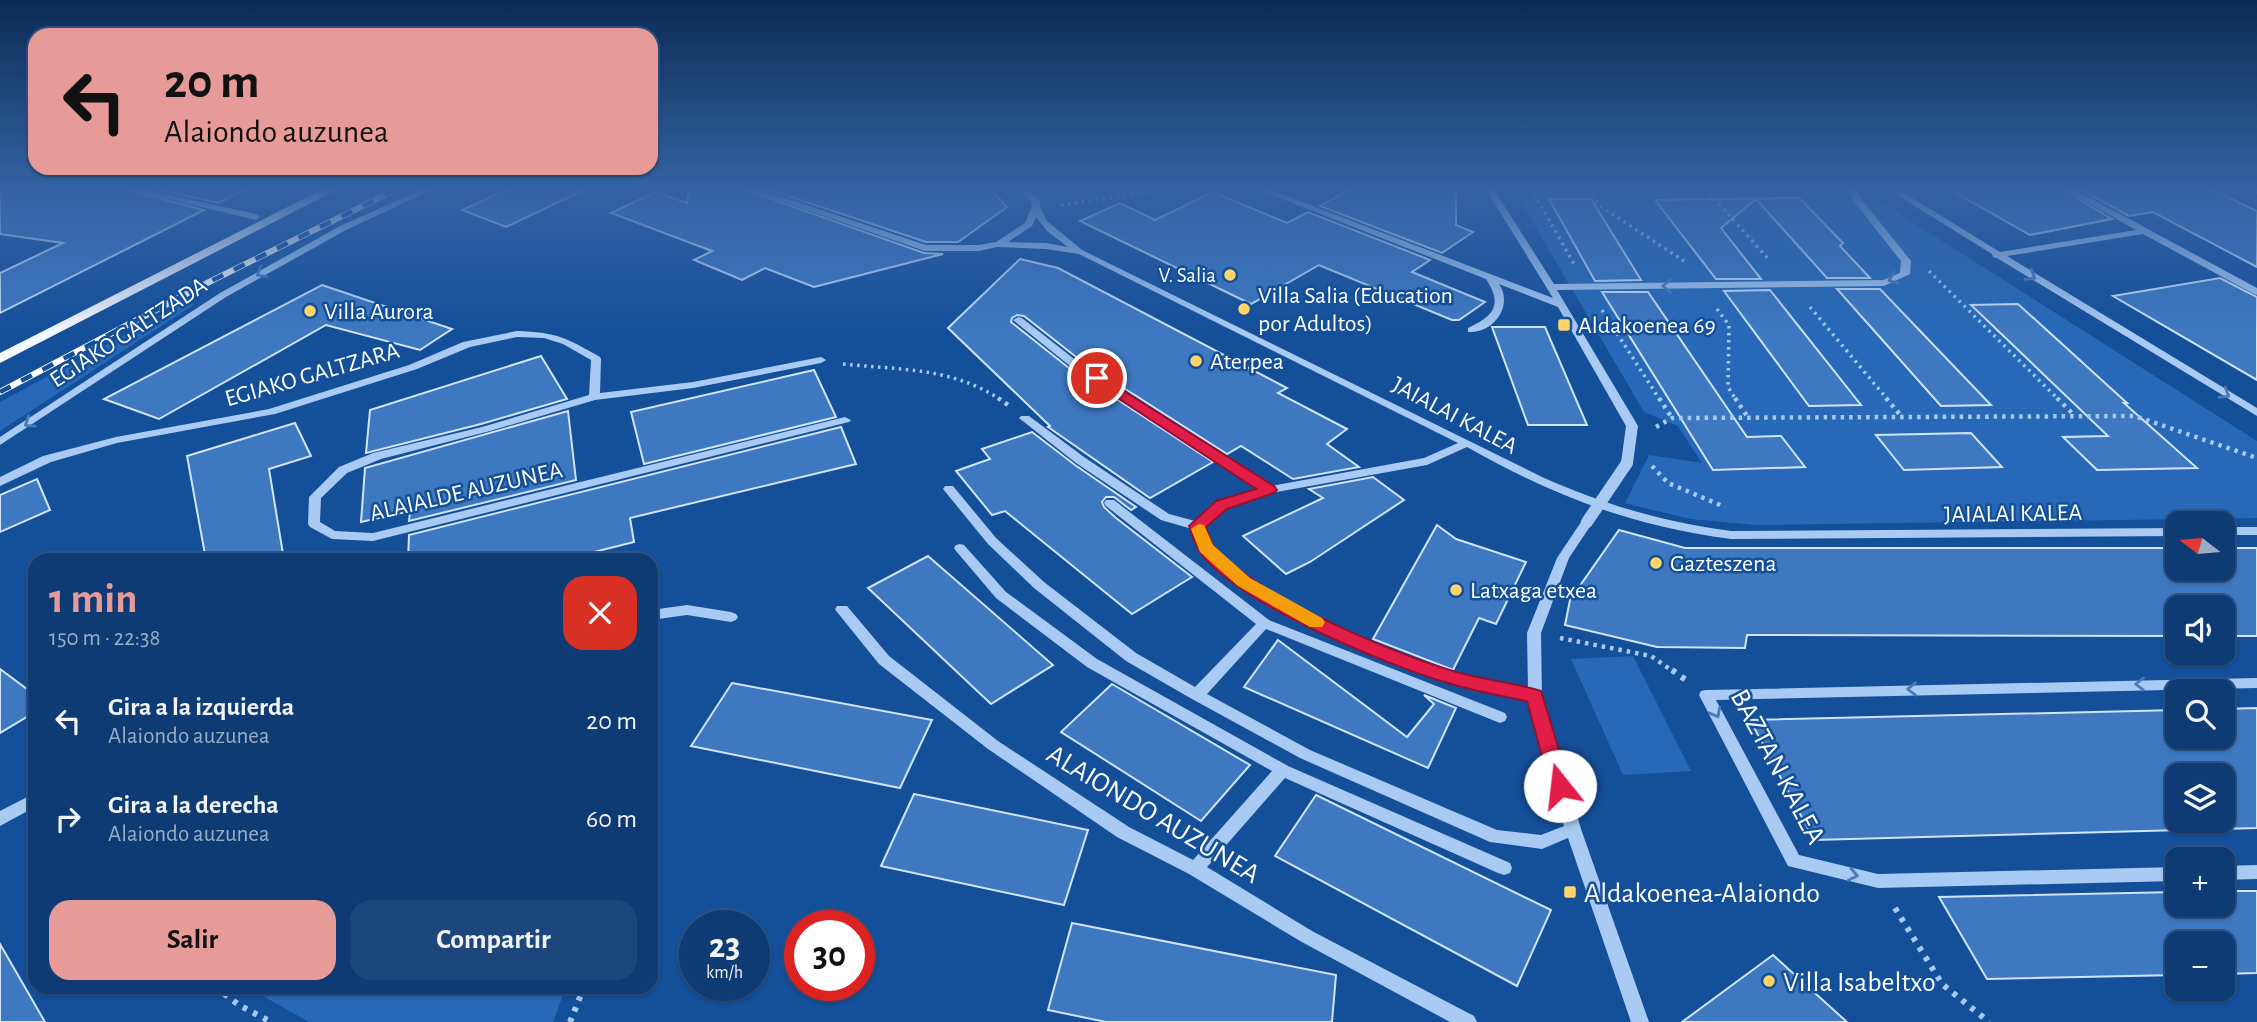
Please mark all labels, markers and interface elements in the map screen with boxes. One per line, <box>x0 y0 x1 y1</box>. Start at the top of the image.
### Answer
icon: left <box>49 56 140 147</box>
text: 20 m <box>164 58 260 107</box>
text: Alaiondo auzunea <box>164 116 389 148</box>
one-way arrow <box>256 265 269 278</box>
place label: V. Salia <box>1159 265 1216 286</box>
marker: V. Salia <box>1222 267 1238 283</box>
one-way arrow <box>2023 268 2036 281</box>
one-way arrow <box>1888 270 1900 284</box>
street label: EGIAKO GALTZADA <box>46 273 212 393</box>
one-way arrow <box>1661 278 1671 294</box>
place label: Villa Salia (Education por Adultos) <box>1258 284 1453 336</box>
place label: Villa Aurora <box>324 300 434 324</box>
marker: Villa Salia (Education por Adultos) <box>1236 301 1252 317</box>
marker: Villa Aurora <box>302 303 318 319</box>
place label: Aldakoenea 69 <box>1578 314 1716 338</box>
marker: Aldakoenea 69 <box>1556 317 1572 333</box>
street label: EGIAKO GALTZARA <box>222 339 402 411</box>
pin <box>1067 348 1127 408</box>
place label: Aterpea <box>1210 350 1284 374</box>
marker: Aterpea <box>1188 353 1204 369</box>
icon: arrive <box>1078 359 1116 397</box>
street label: JAIALAI KALEA <box>1388 373 1521 459</box>
one-way arrow <box>2218 386 2231 399</box>
one-way arrow <box>24 414 37 427</box>
street label: ALAIALDE AUZUNEA <box>368 458 565 526</box>
street label: JAIALAI KALEA <box>1944 501 2082 527</box>
north arrow <box>2165 511 2235 581</box>
map controls <box>2165 511 2235 1001</box>
place label: Gazteszena <box>1670 552 1777 576</box>
marker: Gazteszena <box>1648 555 1664 571</box>
button: close <box>563 576 637 650</box>
text: 1 min <box>49 578 138 620</box>
place label: Latxaga etxea <box>1470 579 1597 603</box>
marker: Latxaga etxea <box>1448 582 1464 598</box>
button: sound <box>2165 595 2235 665</box>
text: 150 m · 22:38 <box>49 627 160 650</box>
one-way arrow <box>2134 676 2145 692</box>
button: search <box>2165 679 2235 749</box>
one-way arrow <box>1907 682 1918 697</box>
street label: BAZTAN KALEA <box>1725 685 1830 849</box>
text: Gira a la izquierda <box>108 694 294 720</box>
icon: left <box>49 702 87 740</box>
one-way arrow <box>1708 706 1722 719</box>
text: 20 m <box>586 708 637 734</box>
text: Alaiondo auzunea <box>108 725 270 748</box>
street label: ALAIONDO AUZUNEA <box>1042 740 1264 889</box>
position arrow <box>1523 749 1597 823</box>
button: layers <box>2165 763 2235 833</box>
text: Gira a la derecha <box>108 792 279 818</box>
icon: right <box>49 800 87 838</box>
text: 60 m <box>586 806 637 832</box>
text: Alaiondo auzunea <box>108 823 270 846</box>
button: + <box>2165 847 2235 917</box>
one-way arrow <box>1847 867 1859 881</box>
place label: Aldakoenea-Alaiondo <box>1584 880 1820 908</box>
marker: Aldakoenea-Alaiondo <box>1562 884 1578 900</box>
button: Salir <box>49 900 336 980</box>
button: Compartir <box>350 900 637 980</box>
speed limit sign: 30 <box>784 910 875 1001</box>
text: 23 <box>709 929 740 964</box>
button: − <box>2165 931 2235 1001</box>
text: km/h <box>706 964 743 982</box>
place label: Villa Isabeltxo <box>1783 969 1936 997</box>
marker: Villa Isabeltxo <box>1761 973 1777 989</box>

